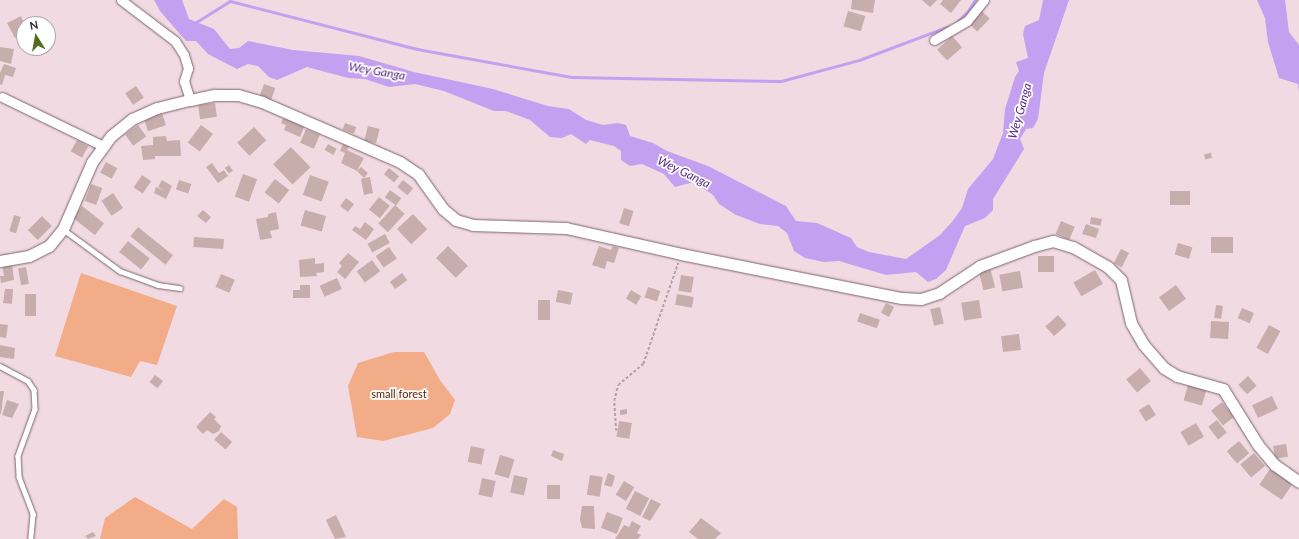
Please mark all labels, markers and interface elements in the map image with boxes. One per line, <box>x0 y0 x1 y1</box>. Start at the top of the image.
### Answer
north arrow <box>16 16 56 56</box>
text: N <box>28 18 39 32</box>
water label: Wey Ganga <box>348 59 406 83</box>
water label: Wey Ganga <box>1005 81 1035 141</box>
water label: Wey Ganga <box>655 153 713 191</box>
park label: small forest <box>371 387 427 401</box>

